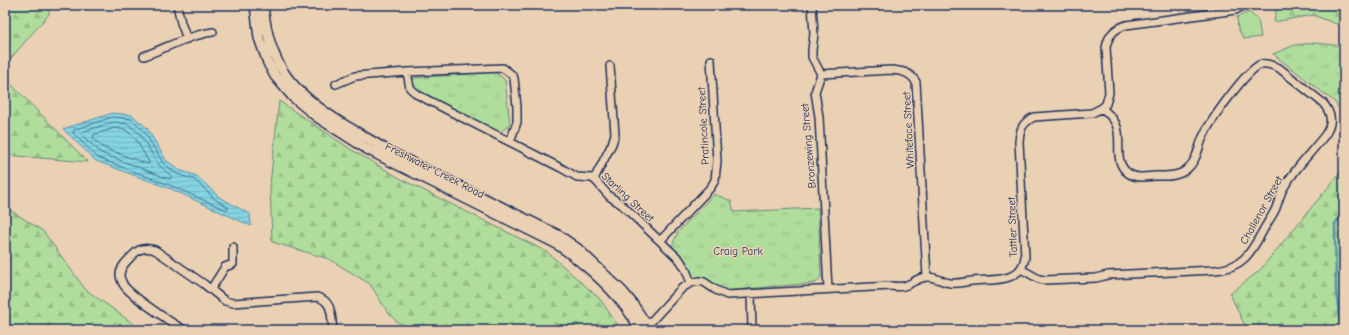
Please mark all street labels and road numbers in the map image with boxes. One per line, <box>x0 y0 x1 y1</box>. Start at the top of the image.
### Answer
street label: Pratincole Street <box>695 86 712 165</box>
street label: Whiteface Street <box>900 90 917 169</box>
street label: Bronzewing Street <box>798 102 819 189</box>
street label: Freshwater Creek Road <box>383 140 487 201</box>
street label: Starling Street <box>599 170 657 226</box>
street label: Challenor Street <box>1237 173 1286 247</box>
street label: Tattler Street <box>1005 196 1020 257</box>

